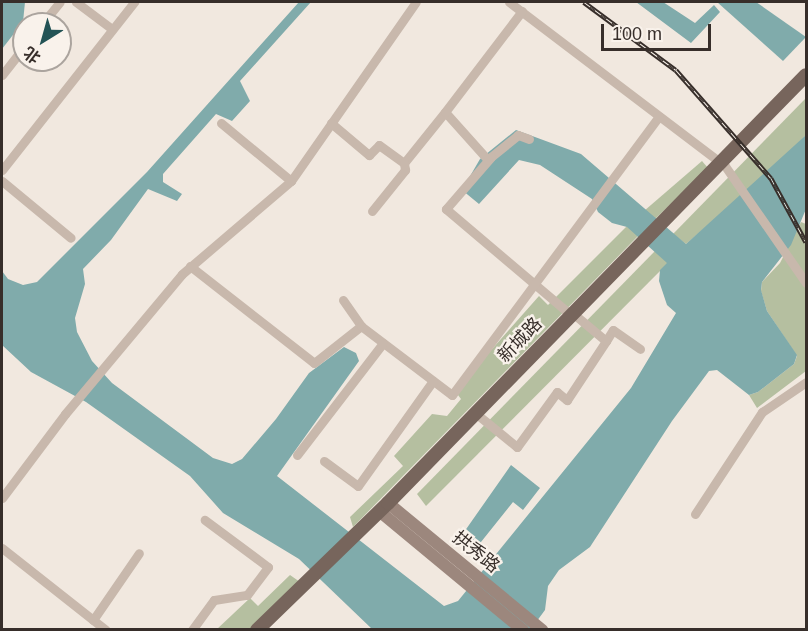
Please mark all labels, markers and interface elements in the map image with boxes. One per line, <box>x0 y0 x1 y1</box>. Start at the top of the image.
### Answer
north arrow <box>12 12 72 72</box>
scale bar <box>604 12 714 50</box>
text: 100 m <box>612 24 662 44</box>
text: 北 <box>21 44 44 67</box>
street label: 新城路 <box>493 313 547 367</box>
street label: 拱秀路 <box>448 527 504 577</box>

